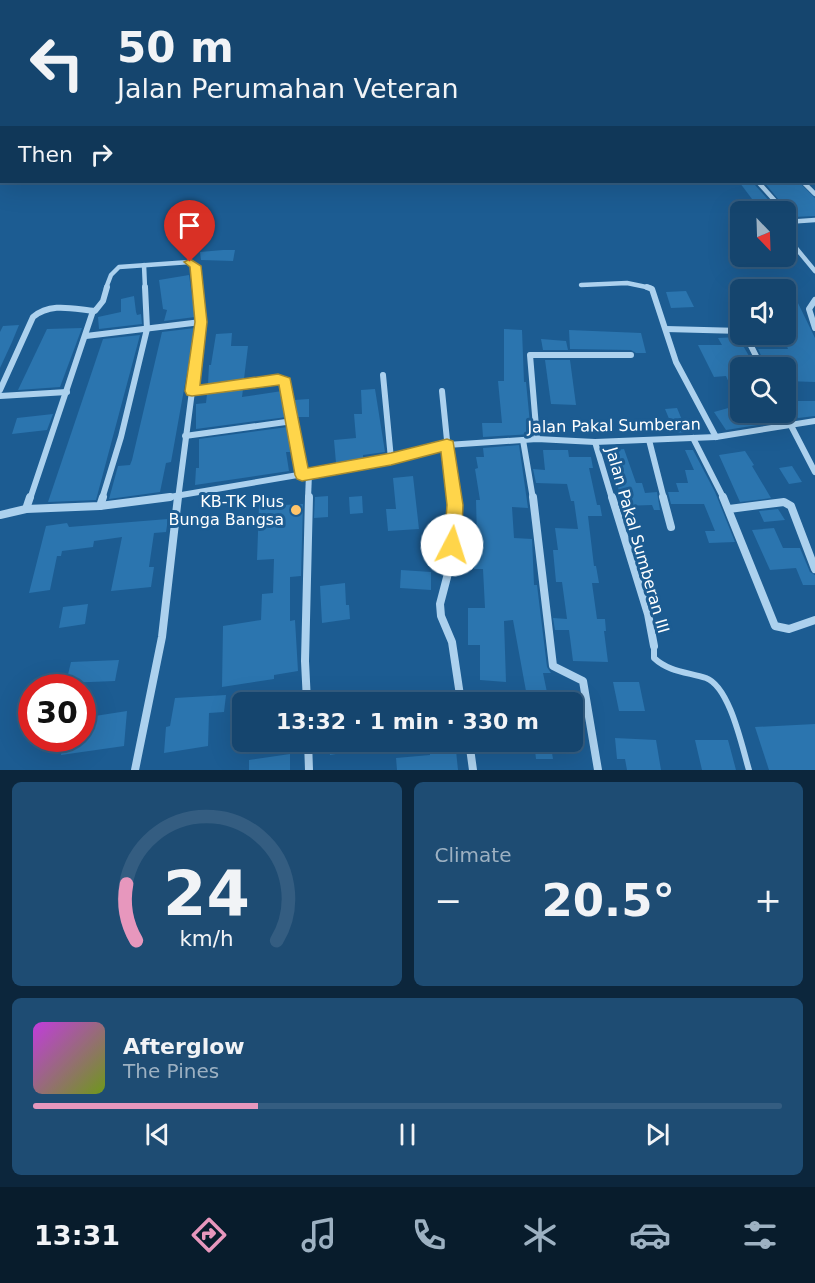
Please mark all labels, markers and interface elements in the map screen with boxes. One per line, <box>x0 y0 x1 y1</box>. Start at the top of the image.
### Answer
text: 50 m <box>117 23 234 72</box>
icon: left <box>18 24 96 102</box>
text: Jalan Perumahan Veteran <box>117 73 459 104</box>
icon: right <box>85 138 118 171</box>
text: Then <box>18 142 73 167</box>
pin <box>164 200 215 262</box>
north arrow <box>730 201 796 267</box>
map controls <box>730 201 796 423</box>
icon: arrive <box>173 209 206 242</box>
button: sound <box>730 279 796 345</box>
button: search <box>730 357 796 423</box>
street label: Jalan Pakal Sumberan <box>526 414 701 437</box>
street label: Jalan Pakal Sumberan III <box>602 444 673 635</box>
place label: KB-TK Plus Bunga Bangsa <box>168 492 284 529</box>
marker: KB-TK Plus Bunga Bangsa <box>289 503 303 517</box>
position arrow <box>420 513 484 577</box>
speed limit sign: 30 <box>18 674 96 752</box>
text: 13:32 · 1 min · 330 m <box>276 709 539 734</box>
text: Climate <box>435 843 511 867</box>
text: 24 <box>163 857 250 930</box>
text: 20.5° <box>541 874 675 927</box>
text: − <box>435 881 462 920</box>
text: + <box>754 881 782 920</box>
text: km/h <box>180 926 234 951</box>
text: Afterglow <box>123 1034 245 1059</box>
text: The Pines <box>123 1059 219 1083</box>
icon: previous <box>141 1118 174 1151</box>
icon: pause <box>391 1118 424 1151</box>
icon: next <box>641 1118 674 1151</box>
icon: directions <box>188 1214 230 1256</box>
icon: music <box>298 1214 340 1256</box>
icon: phone <box>408 1214 450 1256</box>
icon: climate <box>519 1214 561 1256</box>
icon: car <box>629 1214 671 1256</box>
icon: filters <box>739 1214 781 1256</box>
text: 13:31 <box>34 1220 120 1251</box>

